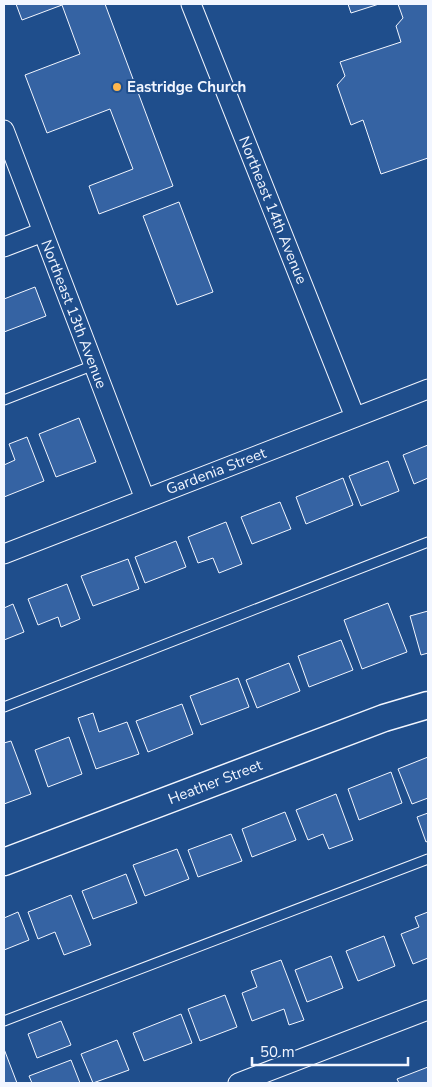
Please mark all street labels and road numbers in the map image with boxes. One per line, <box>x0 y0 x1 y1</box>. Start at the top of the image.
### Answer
street label: Northeast 14th Avenue <box>234 133 312 287</box>
street label: Northeast 13th Avenue <box>36 237 112 391</box>
street label: Gardenia Street <box>163 442 270 499</box>
street label: Heather Street <box>165 755 266 809</box>

